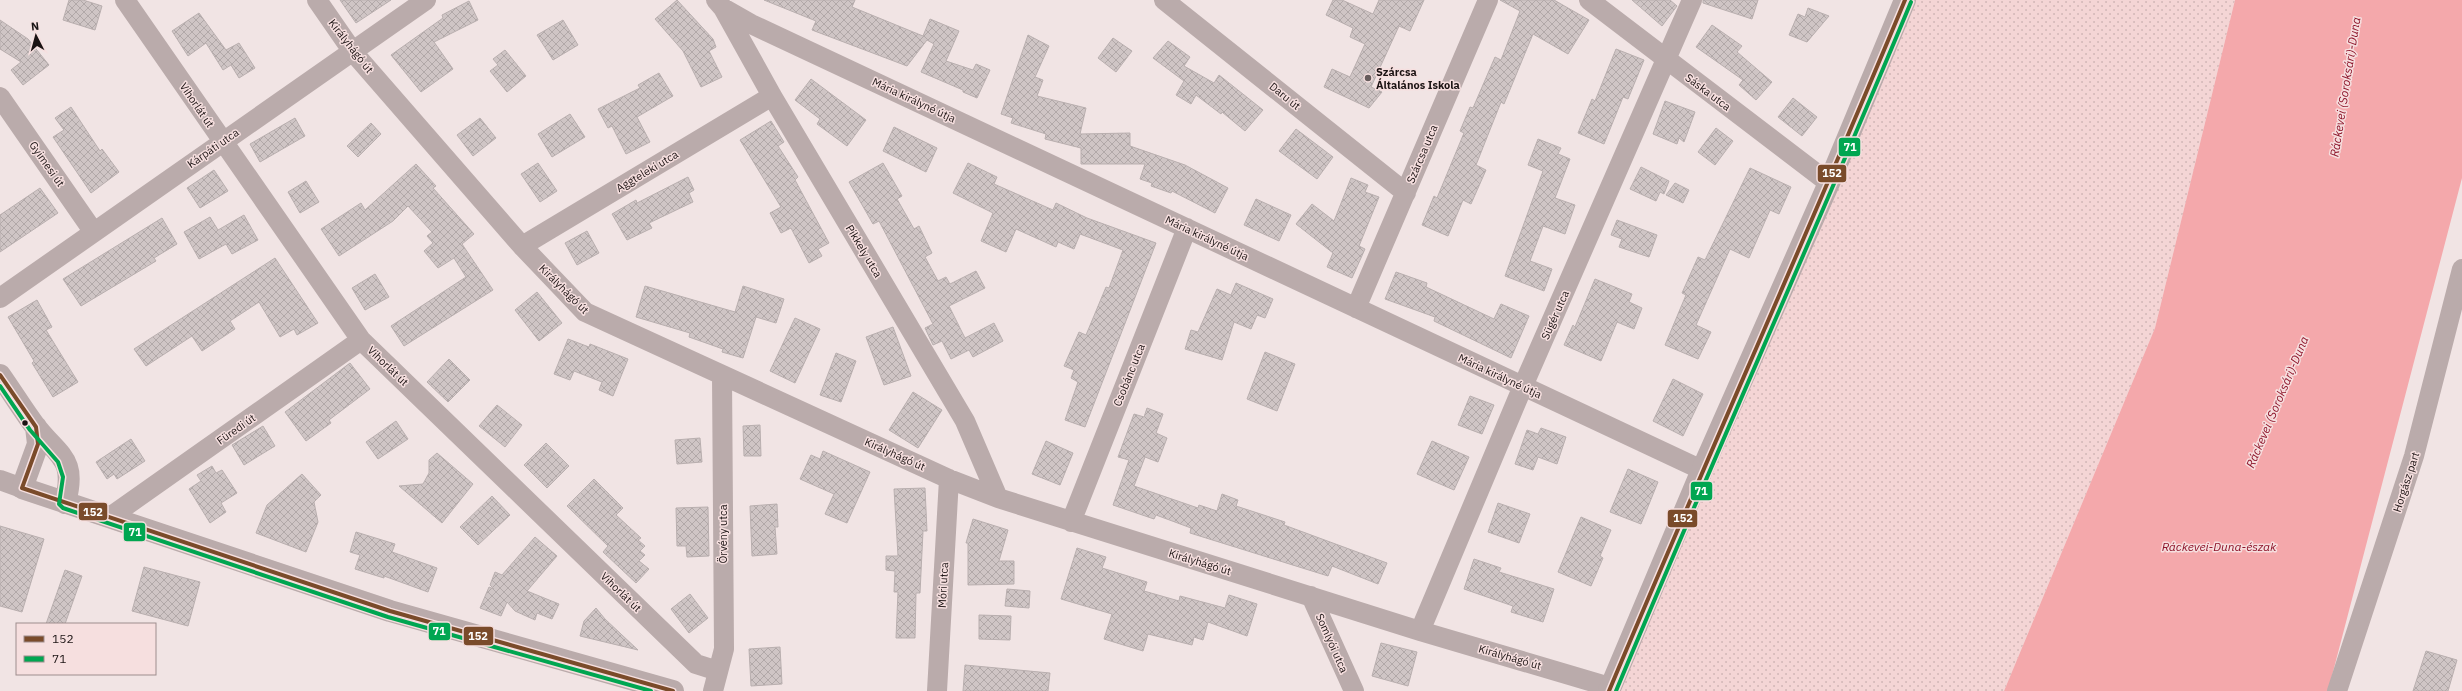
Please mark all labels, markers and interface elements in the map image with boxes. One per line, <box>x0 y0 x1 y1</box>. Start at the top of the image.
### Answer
north arrow <box>16 16 56 56</box>
street label: Királyhágó út <box>326 16 377 76</box>
water label: Ráckevei (Soroksári)-Duna <box>2327 16 2363 158</box>
text: N <box>30 19 40 33</box>
place label: Szárcsa Általános Iskola <box>1376 65 1460 92</box>
street label: Sáska utca <box>1682 70 1734 114</box>
marker: Szárcsa Általános Iskola <box>1363 73 1373 83</box>
street label: Mária királyné útja <box>870 75 958 126</box>
street label: Daru út <box>1267 79 1304 113</box>
street label: Vihorlát út <box>177 80 217 130</box>
street label: Szárcsa utca <box>1403 123 1441 185</box>
street label: Kárpáti utca <box>185 125 242 171</box>
line badge: 71 <box>1838 137 1861 157</box>
street label: Gyimesi út <box>26 139 68 190</box>
text: 71 <box>1843 140 1857 154</box>
street label: Aggteleki utca <box>613 147 681 195</box>
line badge: 152 <box>1817 164 1847 183</box>
text: 152 <box>1822 166 1842 180</box>
street label: Mária királyné útja <box>1163 213 1251 264</box>
street label: Pikkely utca <box>843 222 885 280</box>
street label: Királyhágó út <box>536 261 592 317</box>
street label: Sügér utca <box>1538 288 1572 342</box>
water label: Ráckevei (Soroksári)-Duna <box>2242 334 2312 470</box>
street label: Csobánc utca <box>1110 341 1148 408</box>
street label: Vihorlát út <box>365 343 411 389</box>
street label: Mária királyné útja <box>1456 351 1544 402</box>
street label: Füredi út <box>214 411 258 447</box>
unlabelled marker <box>20 418 30 428</box>
street label: Királyhágó út <box>863 434 928 474</box>
street label: Horgász part <box>2390 450 2422 514</box>
line badge: 71 <box>1690 481 1713 501</box>
text: 71 <box>1694 484 1708 498</box>
line badge: 152 <box>78 502 108 521</box>
street label: Örvény utca <box>716 504 730 564</box>
text: 152 <box>83 505 103 519</box>
line badge: 152 <box>1667 509 1698 528</box>
text: 152 <box>1673 511 1693 525</box>
line badge: 71 <box>123 522 146 542</box>
text: 71 <box>128 525 142 539</box>
water label: Ráckevei-Duna-észak <box>2162 539 2277 554</box>
street label: Királyhágó út <box>1167 546 1233 578</box>
street label: Móri utca <box>935 562 951 608</box>
street label: Vihorlát út <box>598 569 644 615</box>
street label: Somlyói utca <box>1313 611 1351 675</box>
line badge: 71 <box>428 622 451 641</box>
legend <box>16 623 156 675</box>
text: 71 <box>432 624 446 638</box>
line badge: 152 <box>463 626 494 646</box>
text: 152 <box>468 629 488 643</box>
text: 152 <box>52 631 74 646</box>
street label: Királyhágó út <box>1477 641 1543 673</box>
text: 71 <box>52 651 66 666</box>

